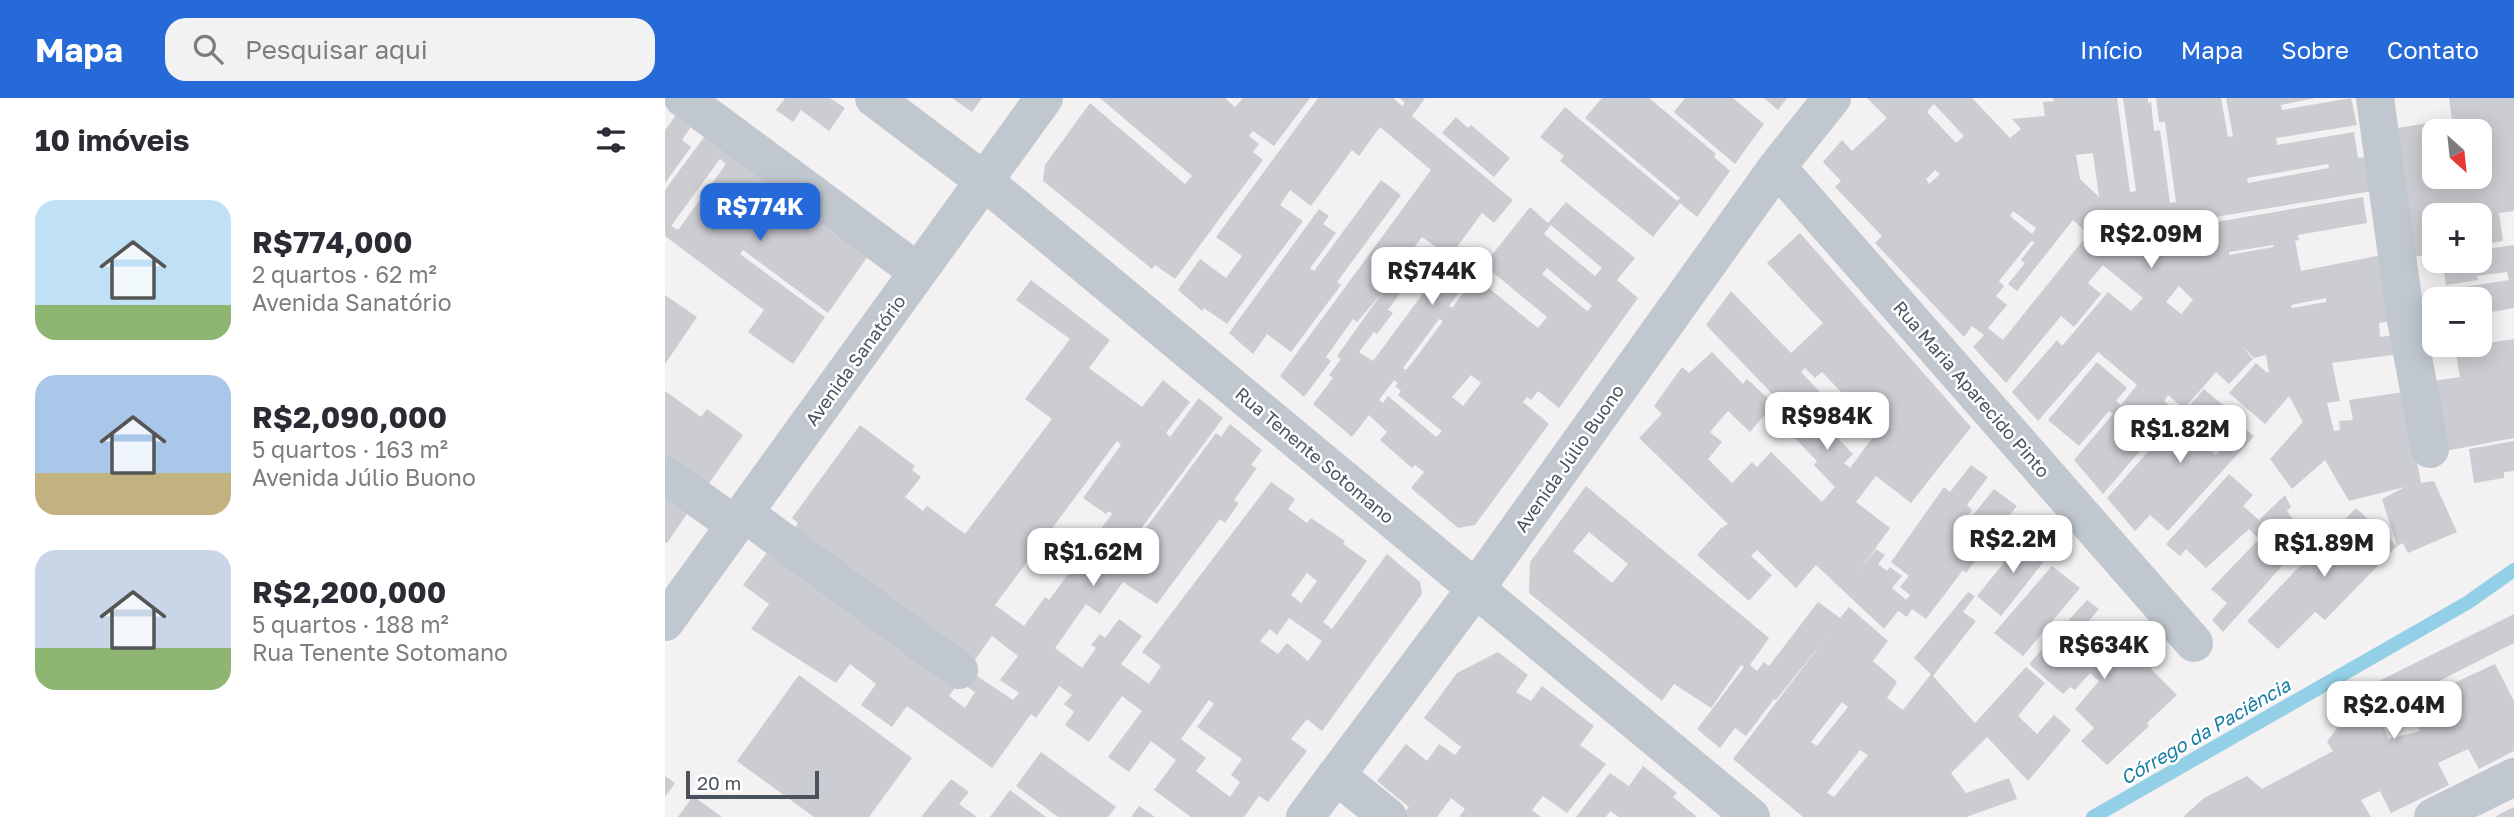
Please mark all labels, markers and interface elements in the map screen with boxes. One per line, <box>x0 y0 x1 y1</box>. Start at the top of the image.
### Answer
search box <box>165 18 655 81</box>
text: Mapa <box>35 30 123 69</box>
icon: search <box>189 30 227 68</box>
text: Pesquisar aqui <box>245 34 428 65</box>
text: Início <box>2080 35 2143 64</box>
text: Mapa <box>2181 35 2243 64</box>
text: Sobre <box>2281 35 2349 64</box>
text: Contato <box>2387 35 2479 64</box>
north arrow <box>2422 119 2492 189</box>
map controls <box>2422 119 2492 357</box>
icon: filters <box>592 121 630 159</box>
text: 10 imóveis <box>35 122 189 158</box>
pin: R$774K <box>703 184 817 243</box>
text: R$774K <box>716 192 804 220</box>
button: + <box>2422 203 2492 273</box>
pin: R$2.09M <box>2086 211 2216 270</box>
text: R$2.09M <box>2100 219 2202 247</box>
text: R$774,000 <box>252 224 413 260</box>
icon: home <box>91 228 175 312</box>
pin: R$744K <box>1375 248 1489 307</box>
text: R$744K <box>1387 256 1477 284</box>
text: 2 quartos · 62 m² <box>252 260 437 288</box>
button: − <box>2422 287 2492 357</box>
text: Avenida Sanatório <box>252 288 452 316</box>
street label: Avenida Sanatório <box>800 290 910 430</box>
street label: Rua Maria Aparecido Pinto <box>1889 296 2055 482</box>
street label: Avenida Júlio Buono <box>1510 380 1628 536</box>
street label: Rua Tenente Sotomano <box>1231 382 1399 528</box>
pin: R$984K <box>1770 392 1884 452</box>
text: R$2,090,000 <box>252 399 447 435</box>
text: R$984K <box>1781 401 1873 429</box>
icon: home <box>91 403 175 487</box>
pin: R$1.82M <box>2115 406 2245 465</box>
text: R$1.82M <box>2130 414 2230 442</box>
text: 5 quartos · 163 m² <box>252 435 448 463</box>
text: Avenida Júlio Buono <box>252 463 476 491</box>
pin: R$2.2M <box>1956 516 2070 575</box>
pin: R$1.89M <box>2259 519 2389 579</box>
text: R$2.2M <box>1969 524 2057 552</box>
pin: R$1.62M <box>1028 528 1158 588</box>
text: R$1.89M <box>2274 528 2374 556</box>
text: R$1.62M <box>1043 537 1143 565</box>
text: R$2,200,000 <box>252 574 446 610</box>
icon: home <box>91 578 175 662</box>
text: 5 quartos · 188 m² <box>252 610 449 638</box>
pin: R$634K <box>2047 622 2161 681</box>
text: R$634K <box>2058 630 2150 658</box>
text: Rua Tenente Sotomano <box>252 638 508 666</box>
water label: Córrego da Paciência <box>2116 672 2295 789</box>
pin: R$2.04M <box>2329 682 2459 741</box>
text: R$2.04M <box>2343 690 2445 718</box>
scale bar <box>686 768 819 800</box>
text: 20 m <box>697 771 741 794</box>

